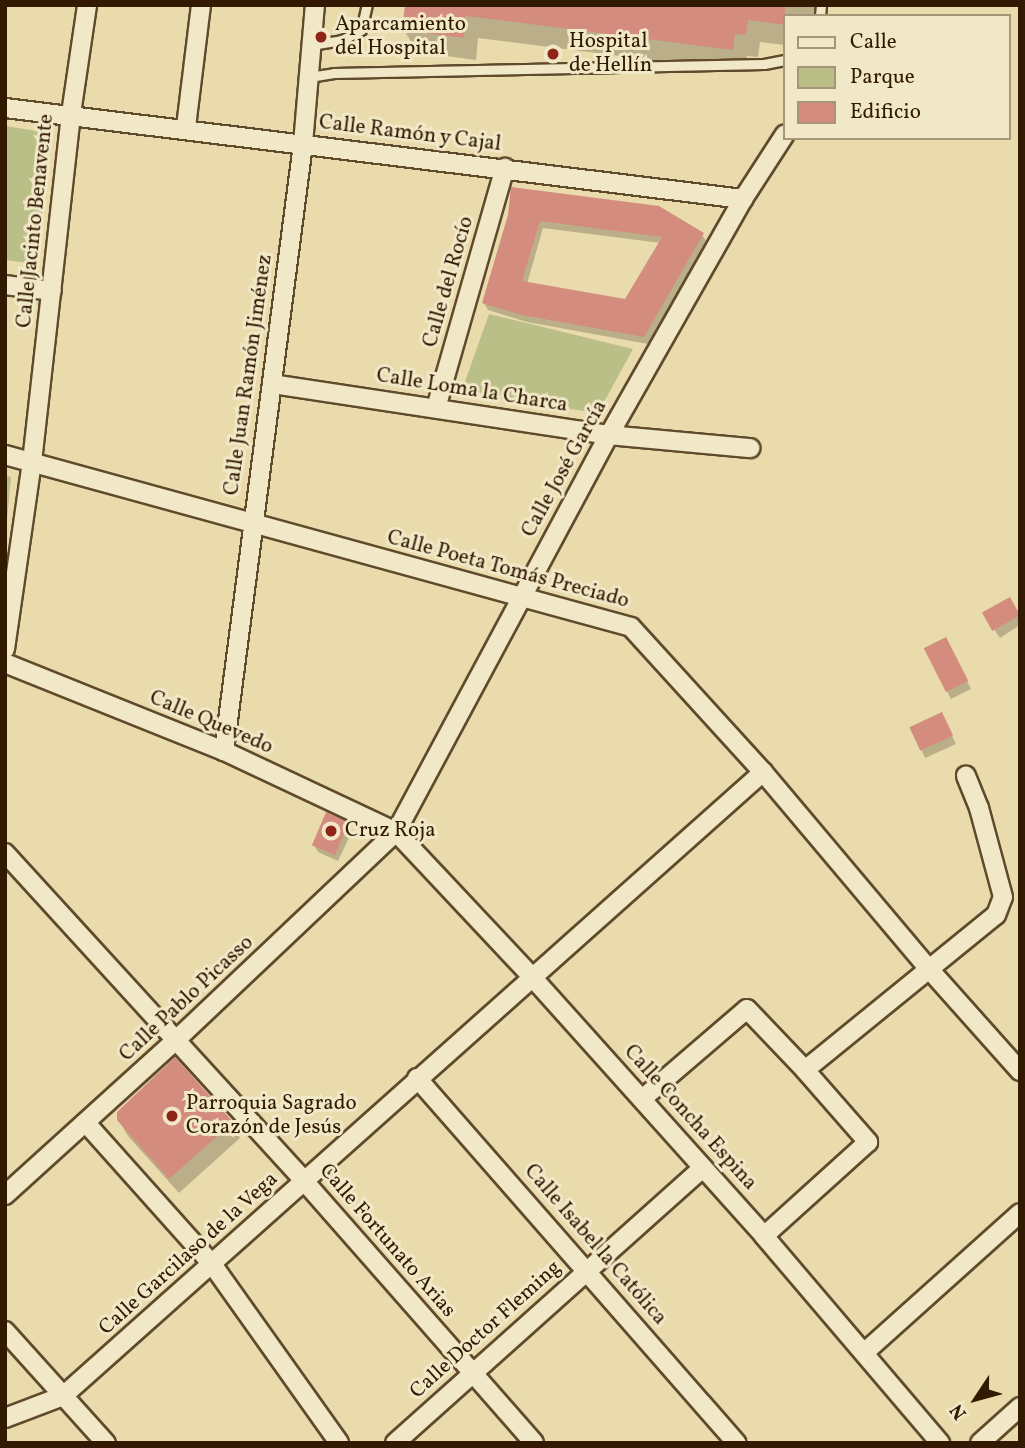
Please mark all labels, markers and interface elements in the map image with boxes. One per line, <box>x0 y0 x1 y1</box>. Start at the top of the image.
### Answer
place label: Aparcamiento del Hospital <box>335 12 466 62</box>
legend <box>783 14 1011 140</box>
text: Calle <box>850 28 897 57</box>
marker: Aparcamiento del Hospital <box>313 29 329 45</box>
place label: Hospital de Hellín <box>569 29 652 79</box>
marker: Hospital de Hellín <box>543 44 563 64</box>
text: Parque <box>850 63 915 92</box>
text: Edificio <box>850 98 921 127</box>
street label: Calle Ramón y Cajal <box>317 110 503 158</box>
street label: Calle Jacinto Benavente <box>12 113 60 329</box>
street label: Calle del Rocío <box>418 214 480 350</box>
street label: Calle Juan Ramón Jiménez <box>220 253 278 497</box>
street label: Calle Loma la Charca <box>375 363 569 419</box>
street label: Calle José García <box>517 396 613 542</box>
street label: Calle Poeta Tomás Preciado <box>384 525 632 615</box>
street label: Calle Quevedo <box>145 686 277 760</box>
place label: Cruz Roja <box>345 818 436 844</box>
marker: Cruz Roja <box>323 823 339 839</box>
street label: Calle Pablo Picasso <box>115 930 259 1068</box>
street label: Calle Concha Espina <box>618 1040 762 1196</box>
place label: Parroquia Sagrado Corazón de Jesús <box>186 1091 357 1141</box>
marker: Parroquia Sagrado Corazón de Jesús <box>164 1108 180 1124</box>
street label: Calle Fortunato Arias <box>313 1159 461 1323</box>
street label: Calle Isabel la Católica <box>518 1159 672 1331</box>
street label: Calle Garcilaso de la Vega <box>94 1167 284 1341</box>
street label: Calle Doctor Fleming <box>405 1256 567 1404</box>
north arrow <box>941 1364 1011 1434</box>
text: N <box>944 1398 974 1425</box>

